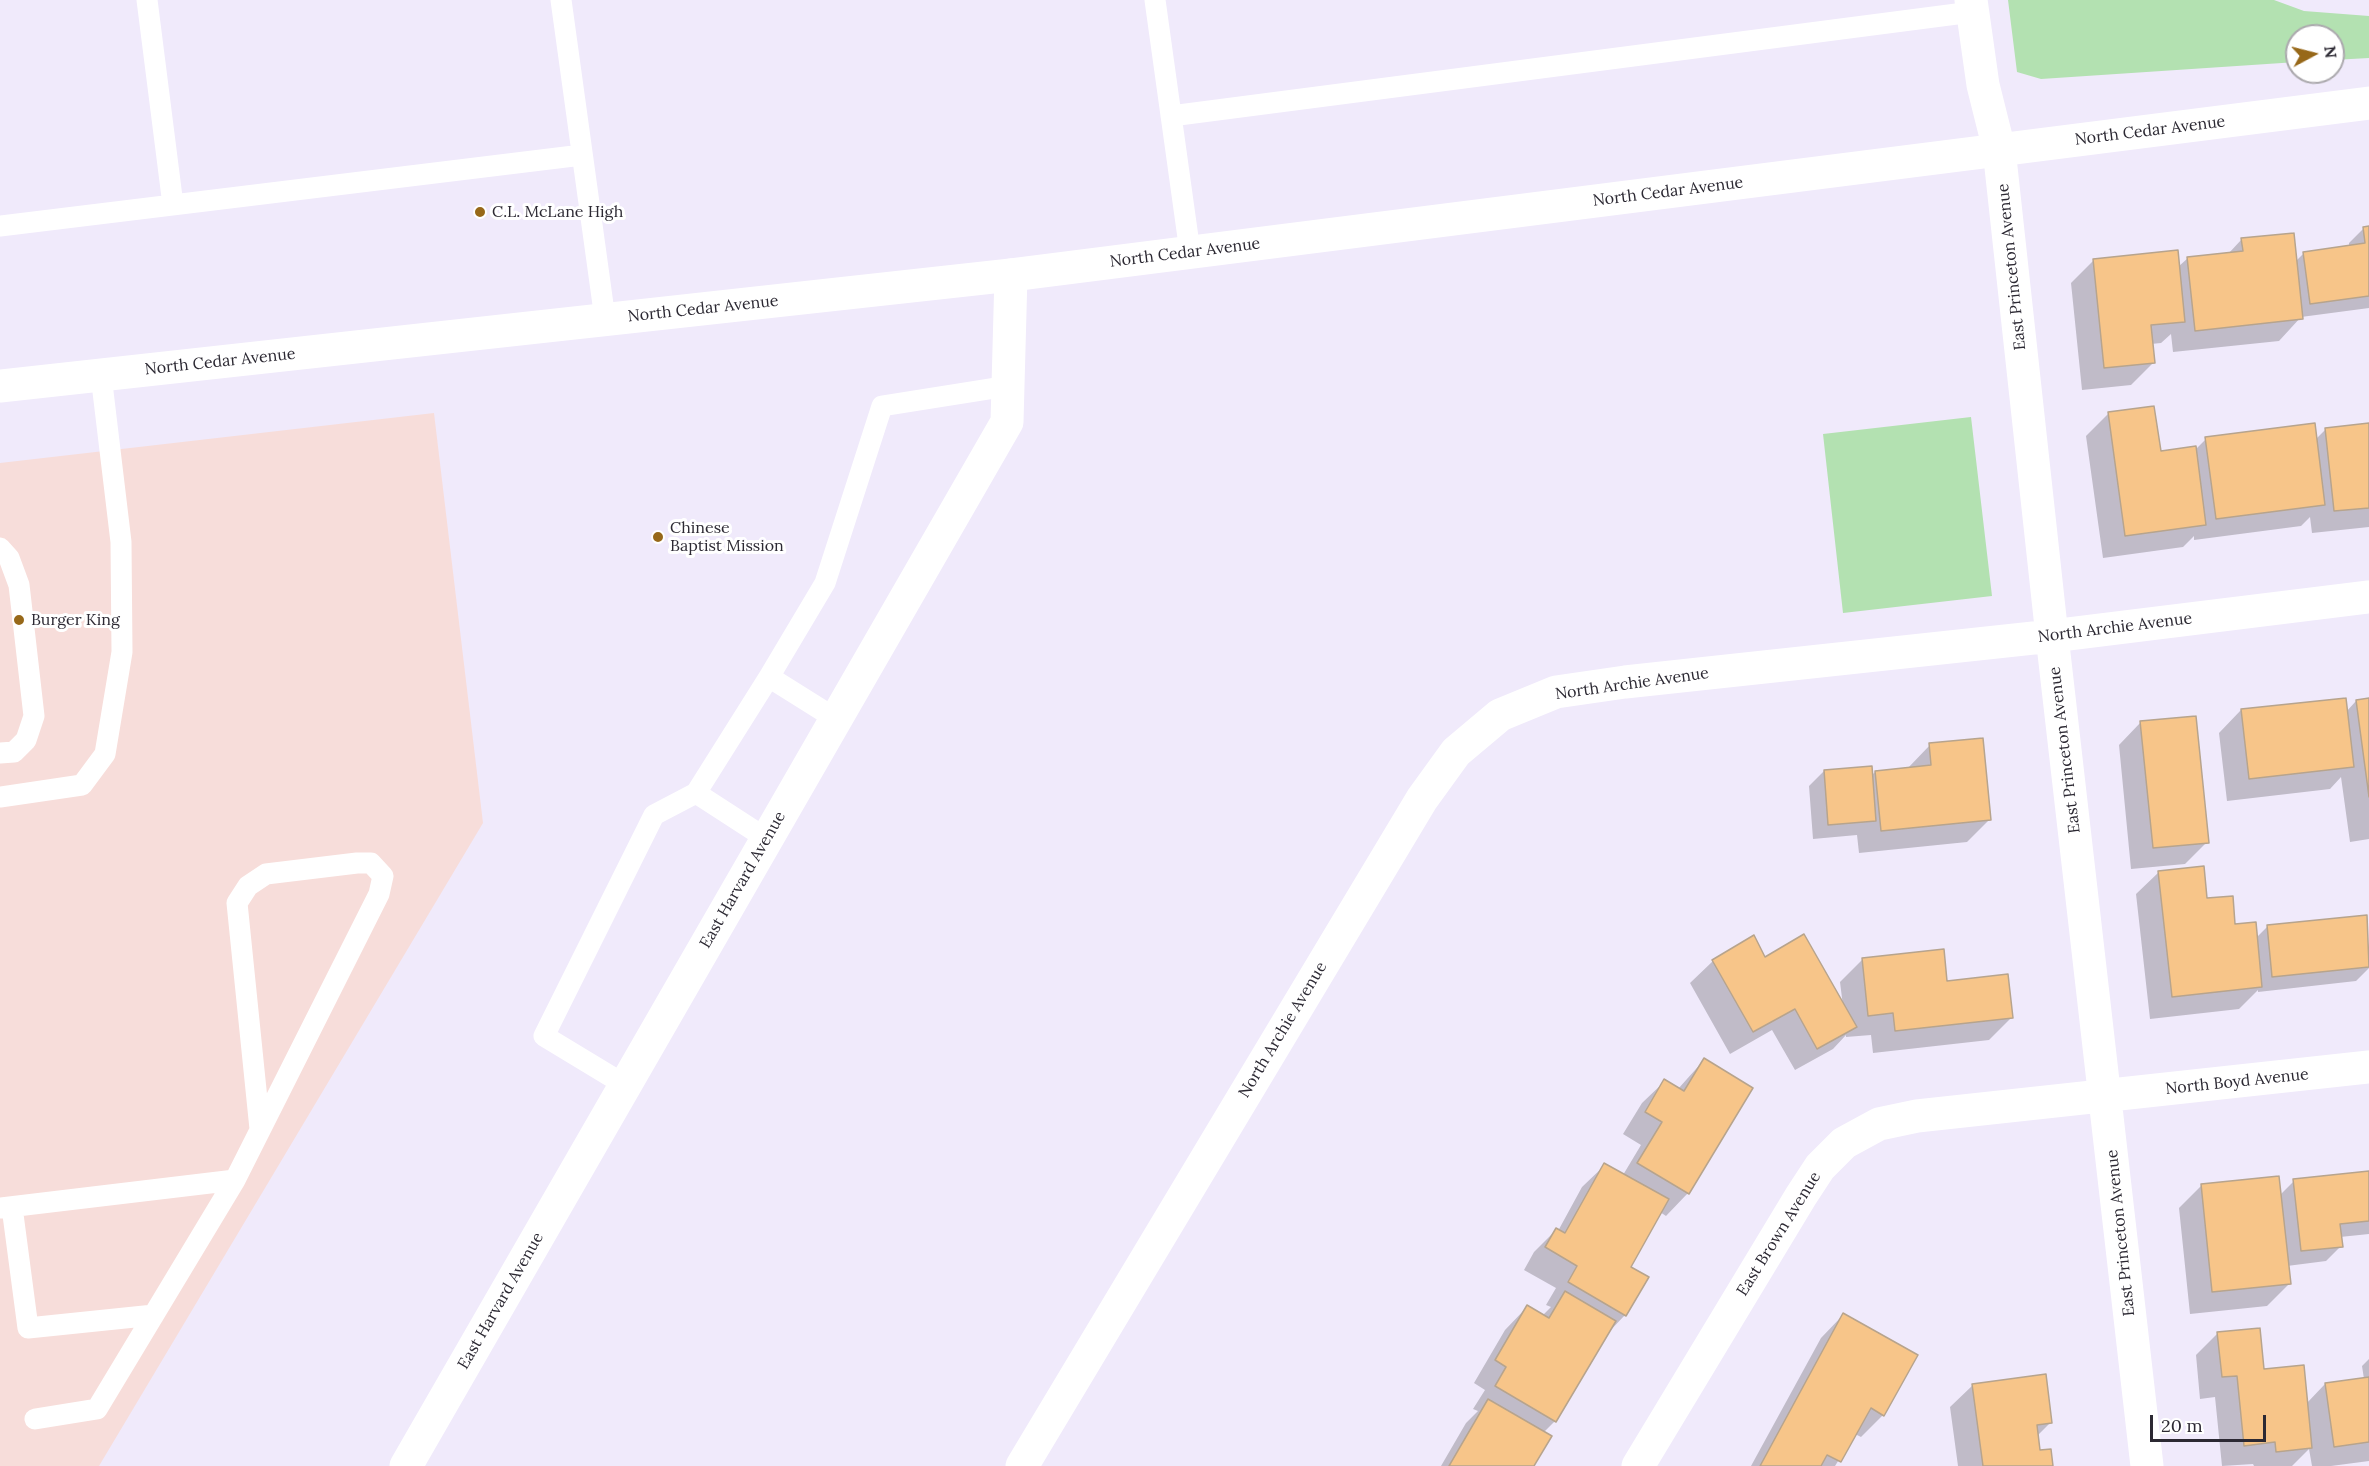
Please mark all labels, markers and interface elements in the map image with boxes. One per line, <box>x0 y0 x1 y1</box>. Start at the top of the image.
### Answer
north arrow <box>2285 24 2345 84</box>
text: N <box>2320 45 2342 59</box>
street label: North Cedar Avenue <box>2074 112 2226 150</box>
street label: North Cedar Avenue <box>1592 173 1744 211</box>
street label: East Princeton Avenue <box>1994 183 2030 351</box>
place label: C.L. McLane High <box>492 202 623 222</box>
marker: C.L. McLane High <box>473 205 487 219</box>
street label: North Cedar Avenue <box>1109 234 1261 272</box>
street label: North Cedar Avenue <box>627 292 779 326</box>
street label: North Cedar Avenue <box>144 345 296 379</box>
place label: Chinese Baptist Mission <box>670 518 784 556</box>
marker: Chinese Baptist Mission <box>651 530 665 544</box>
street label: North Archie Avenue <box>2037 609 2193 647</box>
place label: Burger King <box>31 610 120 630</box>
marker: Burger King <box>12 613 26 627</box>
street label: North Archie Avenue <box>1554 664 1710 704</box>
street label: East Princeton Avenue <box>2045 666 2085 834</box>
street label: East Harvard Avenue <box>696 808 790 952</box>
street label: North Archie Avenue <box>1235 959 1331 1101</box>
street label: North Boyd Avenue <box>2164 1065 2310 1099</box>
street label: East Princeton Avenue <box>2103 1149 2139 1317</box>
street label: East Brown Avenue <box>1733 1168 1825 1300</box>
street label: East Harvard Avenue <box>454 1229 548 1373</box>
scale bar <box>2153 1403 2268 1441</box>
text: 20 m <box>2161 1414 2203 1437</box>

